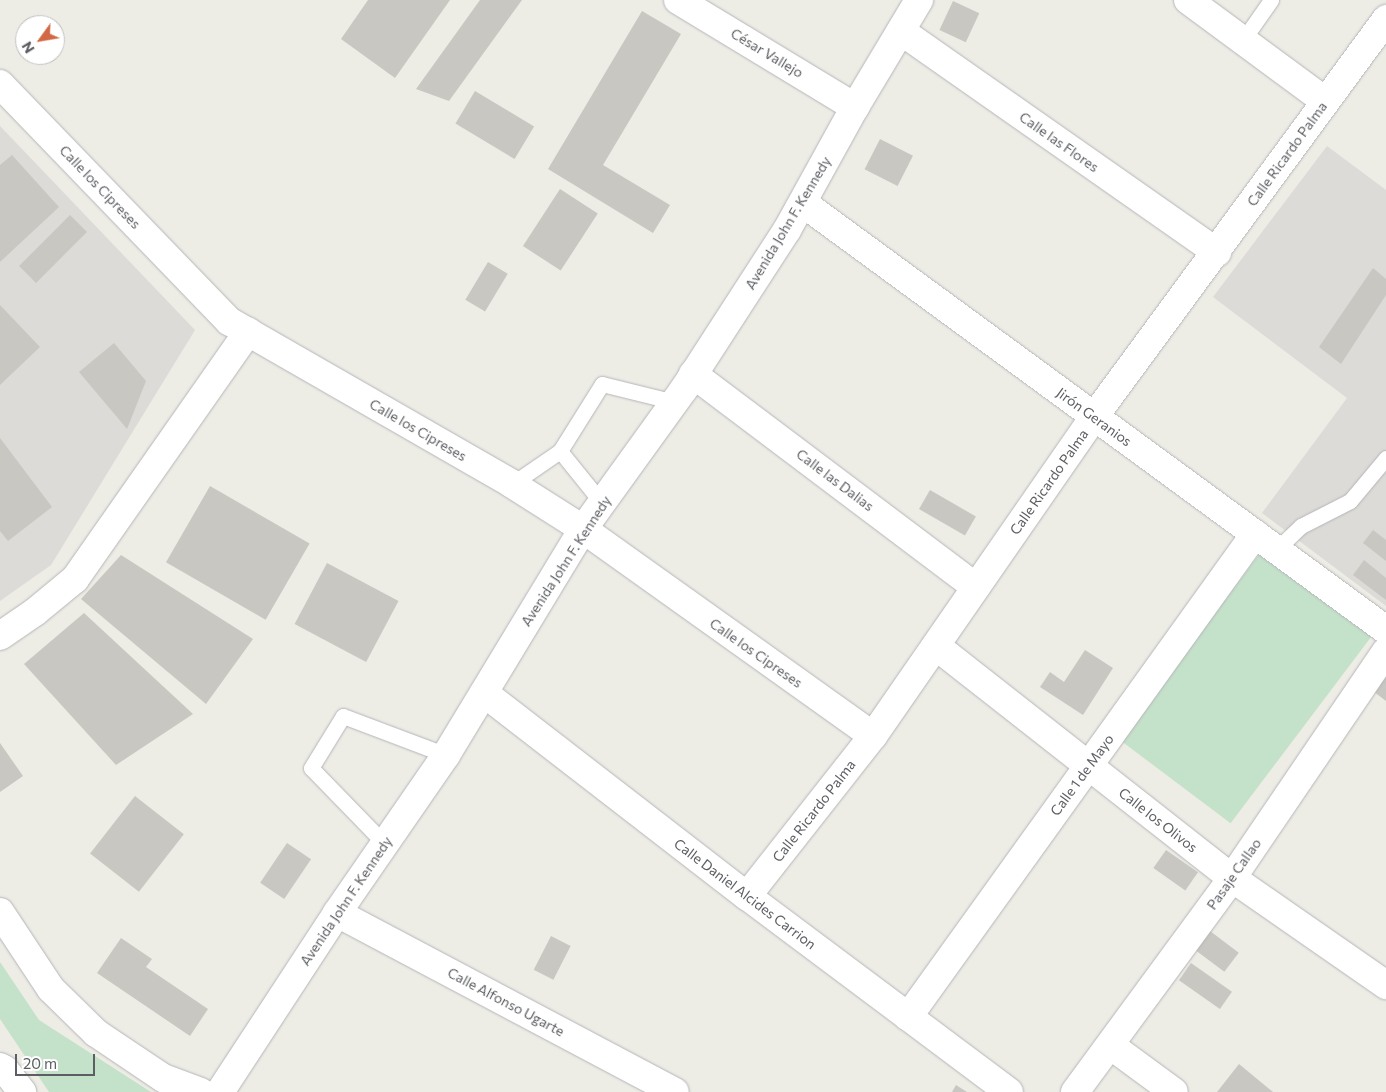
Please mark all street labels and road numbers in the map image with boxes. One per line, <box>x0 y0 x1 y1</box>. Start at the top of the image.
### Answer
street label: César Vallejo <box>728 25 806 81</box>
street label: Calle Ricardo Palma <box>1243 99 1331 209</box>
street label: Calle las Flores <box>1016 108 1102 176</box>
street label: Calle los Cipreses <box>56 142 144 232</box>
street label: Avenida John F. Kennedy <box>742 153 834 293</box>
street label: Jirón Geranios <box>1053 384 1135 450</box>
street label: Calle los Cipreses <box>366 395 470 465</box>
street label: Calle Ricardo Palma <box>1006 426 1092 538</box>
street label: Calle las Dalias <box>793 445 877 515</box>
street label: Avenida John F. Kennedy <box>518 493 614 629</box>
street label: Calle los Cipreses <box>706 615 806 691</box>
street label: Calle 1 de Mayo <box>1047 731 1117 819</box>
street label: Calle Ricardo Palma <box>769 757 859 865</box>
street label: Calle los Olivos <box>1115 784 1201 856</box>
street label: Avenida John F. Kennedy <box>296 833 396 969</box>
street label: Calle Daniel Alcides Carrion <box>671 835 819 953</box>
street label: Pasaje Callao <box>1203 835 1265 913</box>
street label: Calle Alfonso Ugarte <box>445 964 567 1040</box>

